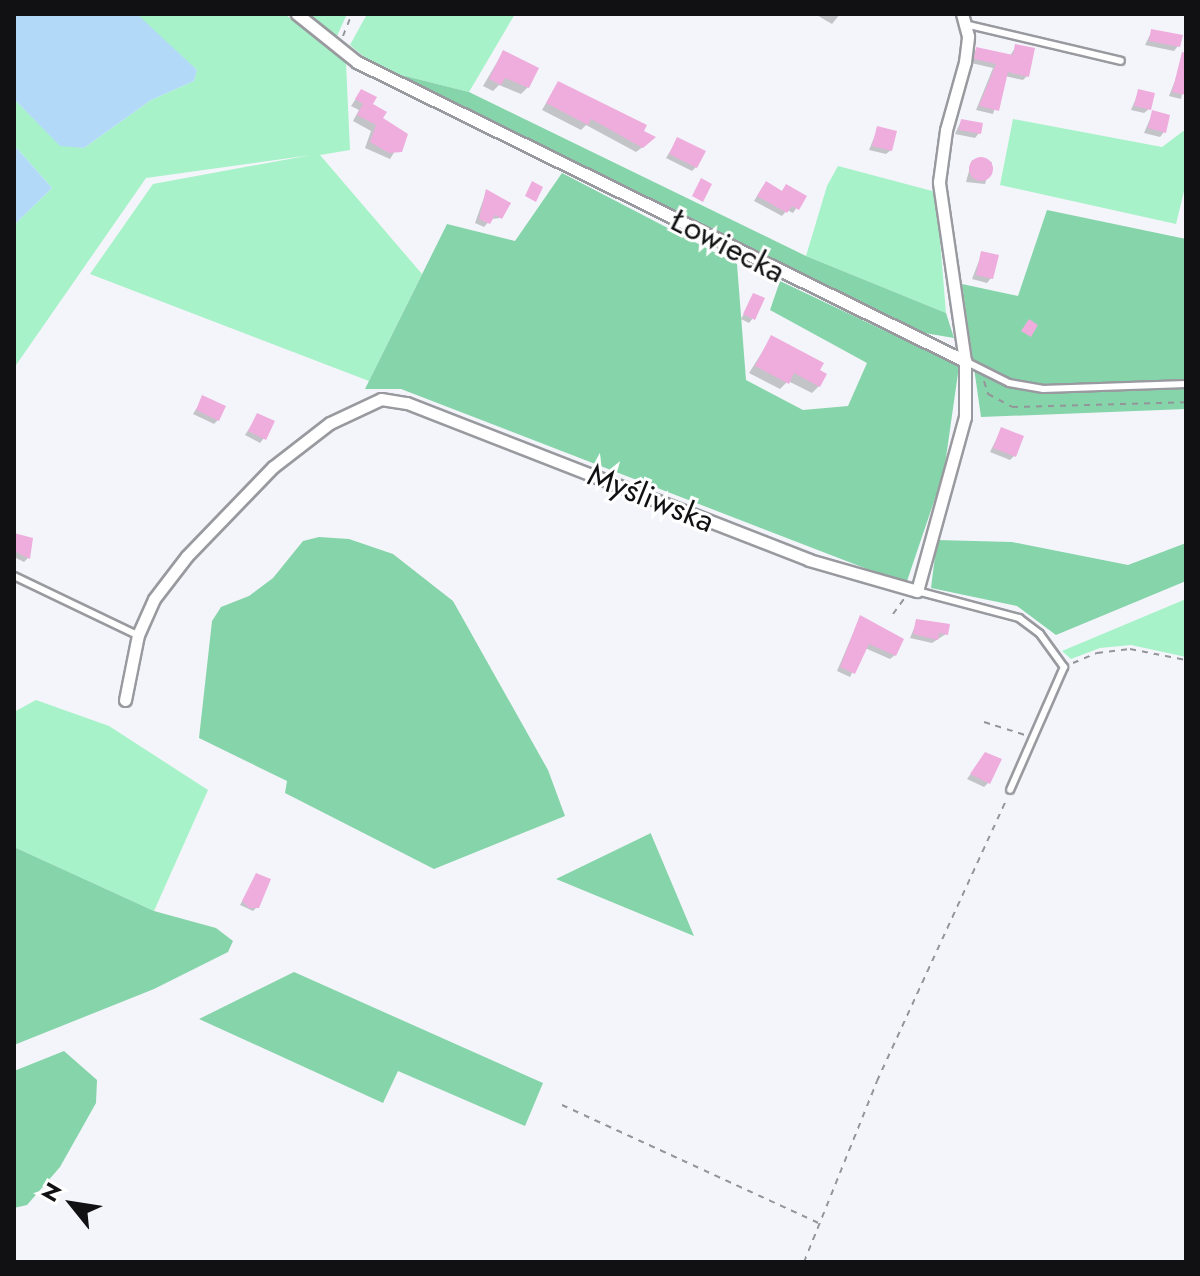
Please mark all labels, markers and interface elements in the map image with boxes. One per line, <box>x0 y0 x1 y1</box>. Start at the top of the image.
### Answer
street label: Łowiecka <box>665 201 791 291</box>
street label: Myśliwska <box>582 455 720 541</box>
north arrow <box>32 1164 112 1244</box>
text: N <box>33 1176 69 1208</box>

